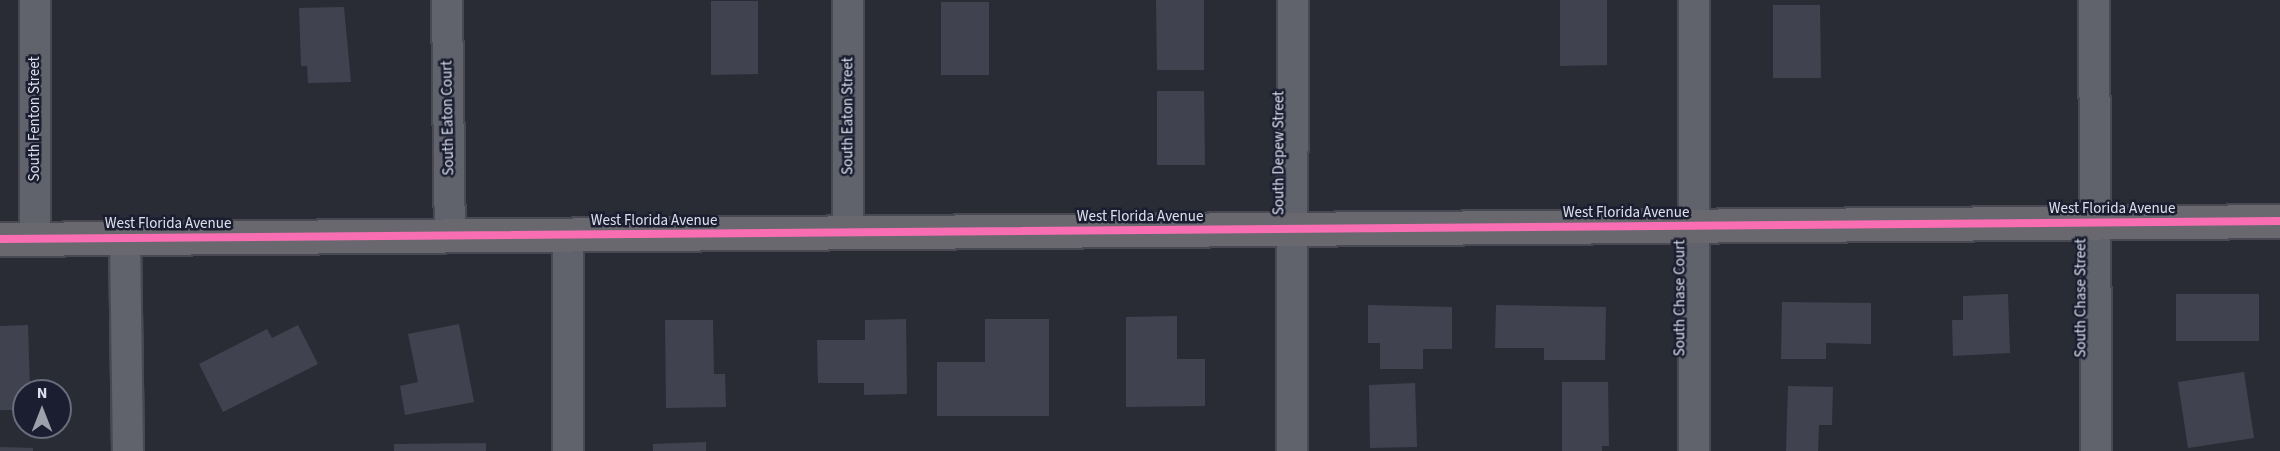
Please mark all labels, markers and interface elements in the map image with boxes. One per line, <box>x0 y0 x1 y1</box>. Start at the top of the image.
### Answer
street label: South Fenton Street <box>26 56 44 182</box>
street label: South Eaton Street <box>839 57 857 175</box>
street label: South Eaton Court <box>438 60 458 176</box>
street label: South Depew Street <box>1270 91 1288 215</box>
street label: West Florida Avenue <box>2049 200 2175 218</box>
street label: West Florida Avenue <box>1563 204 1689 222</box>
street label: West Florida Avenue <box>1077 208 1203 226</box>
street label: West Florida Avenue <box>591 212 717 230</box>
street label: West Florida Avenue <box>105 215 231 233</box>
street label: South Chase Street <box>2072 238 2090 358</box>
street label: South Chase Court <box>1671 240 1689 356</box>
north arrow <box>12 379 72 439</box>
text: N <box>37 382 47 404</box>

